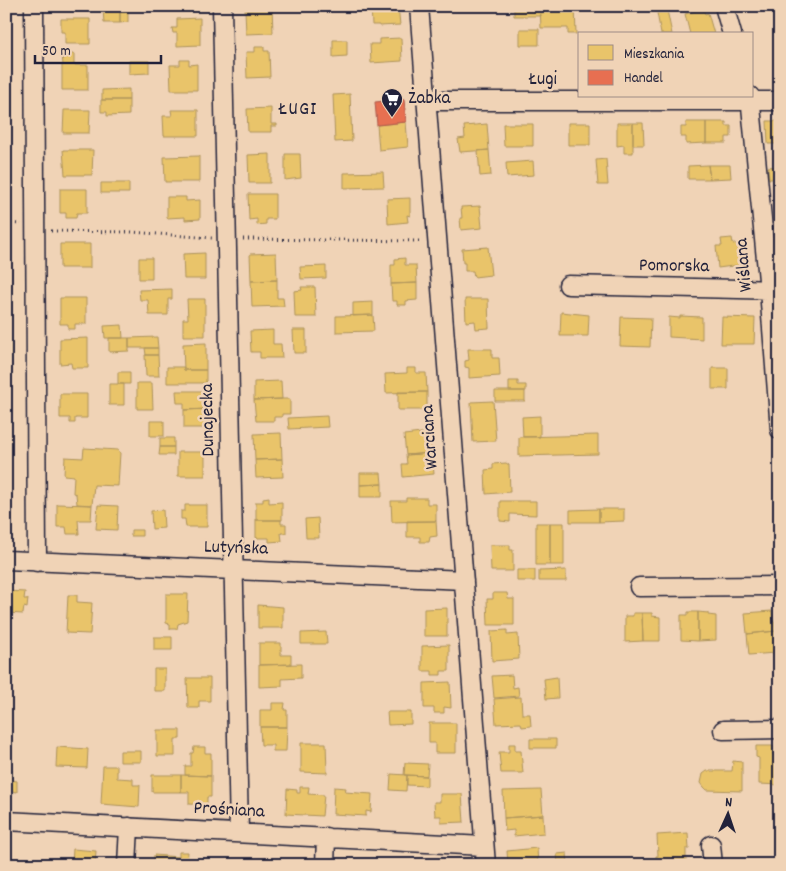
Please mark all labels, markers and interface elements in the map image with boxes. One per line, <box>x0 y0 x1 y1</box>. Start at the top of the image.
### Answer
scale bar <box>35 32 161 64</box>
legend <box>578 32 754 98</box>
text: 50 m <box>42 41 71 63</box>
text: Mieszkania <box>624 44 685 66</box>
street label: Ługi <box>528 67 558 94</box>
text: Handel <box>624 68 663 90</box>
place label: Żabka <box>408 86 451 113</box>
supermarket icon: Żabka <box>380 87 404 118</box>
district label: ŁUGI <box>278 96 317 124</box>
street label: Wiślana <box>729 236 761 293</box>
street label: Pomorska <box>639 253 710 281</box>
street label: Dunajecka <box>195 382 223 457</box>
street label: Warciana <box>415 403 447 470</box>
street label: Lutyńska <box>203 534 270 564</box>
north arrow <box>704 788 754 838</box>
text: N <box>725 793 733 813</box>
street label: Prośniana <box>193 796 266 826</box>

